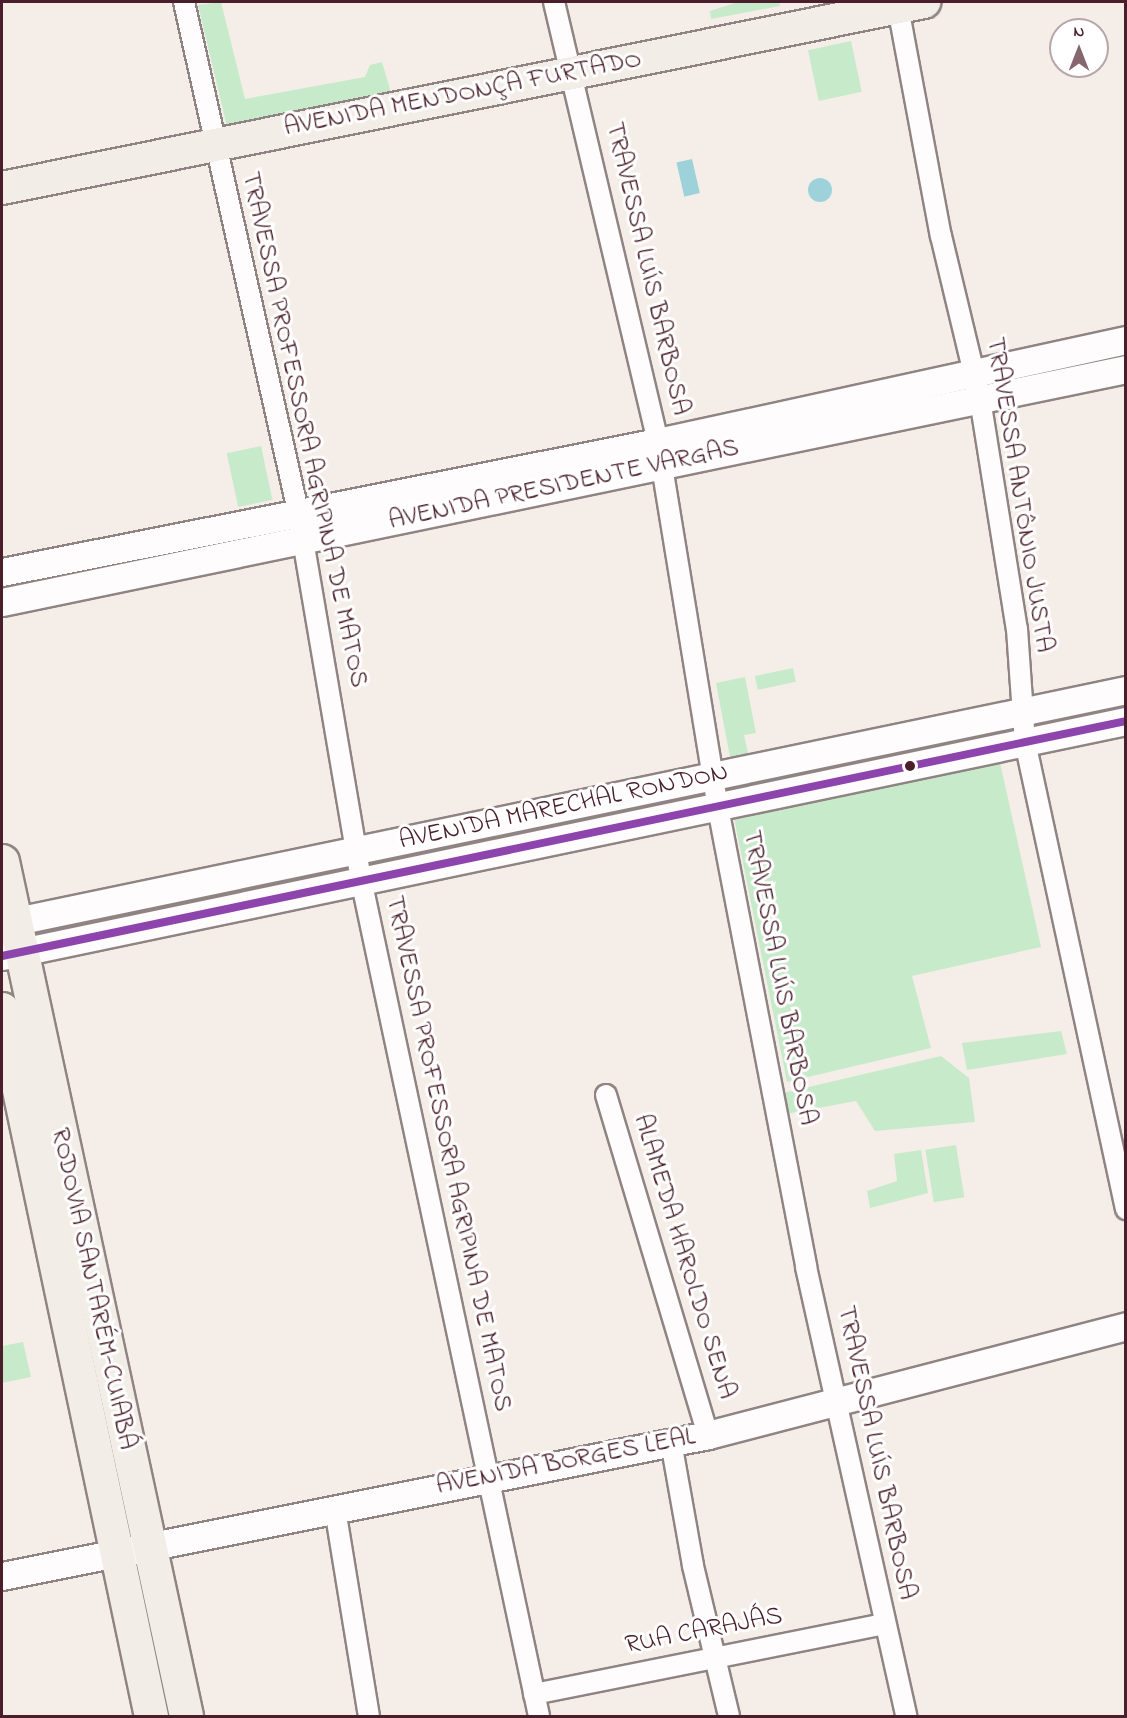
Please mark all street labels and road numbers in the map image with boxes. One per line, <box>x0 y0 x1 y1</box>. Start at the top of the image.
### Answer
street label: AVENIDA MENDONÇA FURTADO <box>282 45 644 145</box>
street label: TRAVESSA LUÍS BARBOSA <box>597 119 695 419</box>
street label: TRAVESSA PROFESSORA AGRIPINA DE MATOS <box>233 169 373 691</box>
street label: TRAVESSA ANTÔNIO JUSTA <box>978 335 1058 655</box>
street label: AVENIDA PRESIDENTE VARGAS <box>386 434 742 538</box>
street label: AVENIDA MARECHAL RONDON <box>397 758 731 858</box>
street label: TRAVESSA LUÍS BARBOSA <box>734 828 822 1128</box>
street label: TRAVESSA PROFESSORA AGRIPINA DE MATOS <box>377 893 517 1415</box>
street label: ALAMEDA HAROLDO SENA <box>625 1111 741 1403</box>
street label: RODOVIA SANTARÉM-CUIABÁ <box>43 1125 141 1453</box>
street label: TRAVESSA LUÍS BARBOSA <box>829 1303 921 1603</box>
street label: AVENIDA BORGES LEAL <box>434 1423 698 1503</box>
street label: RUA CARAJÁS <box>623 1601 785 1663</box>

